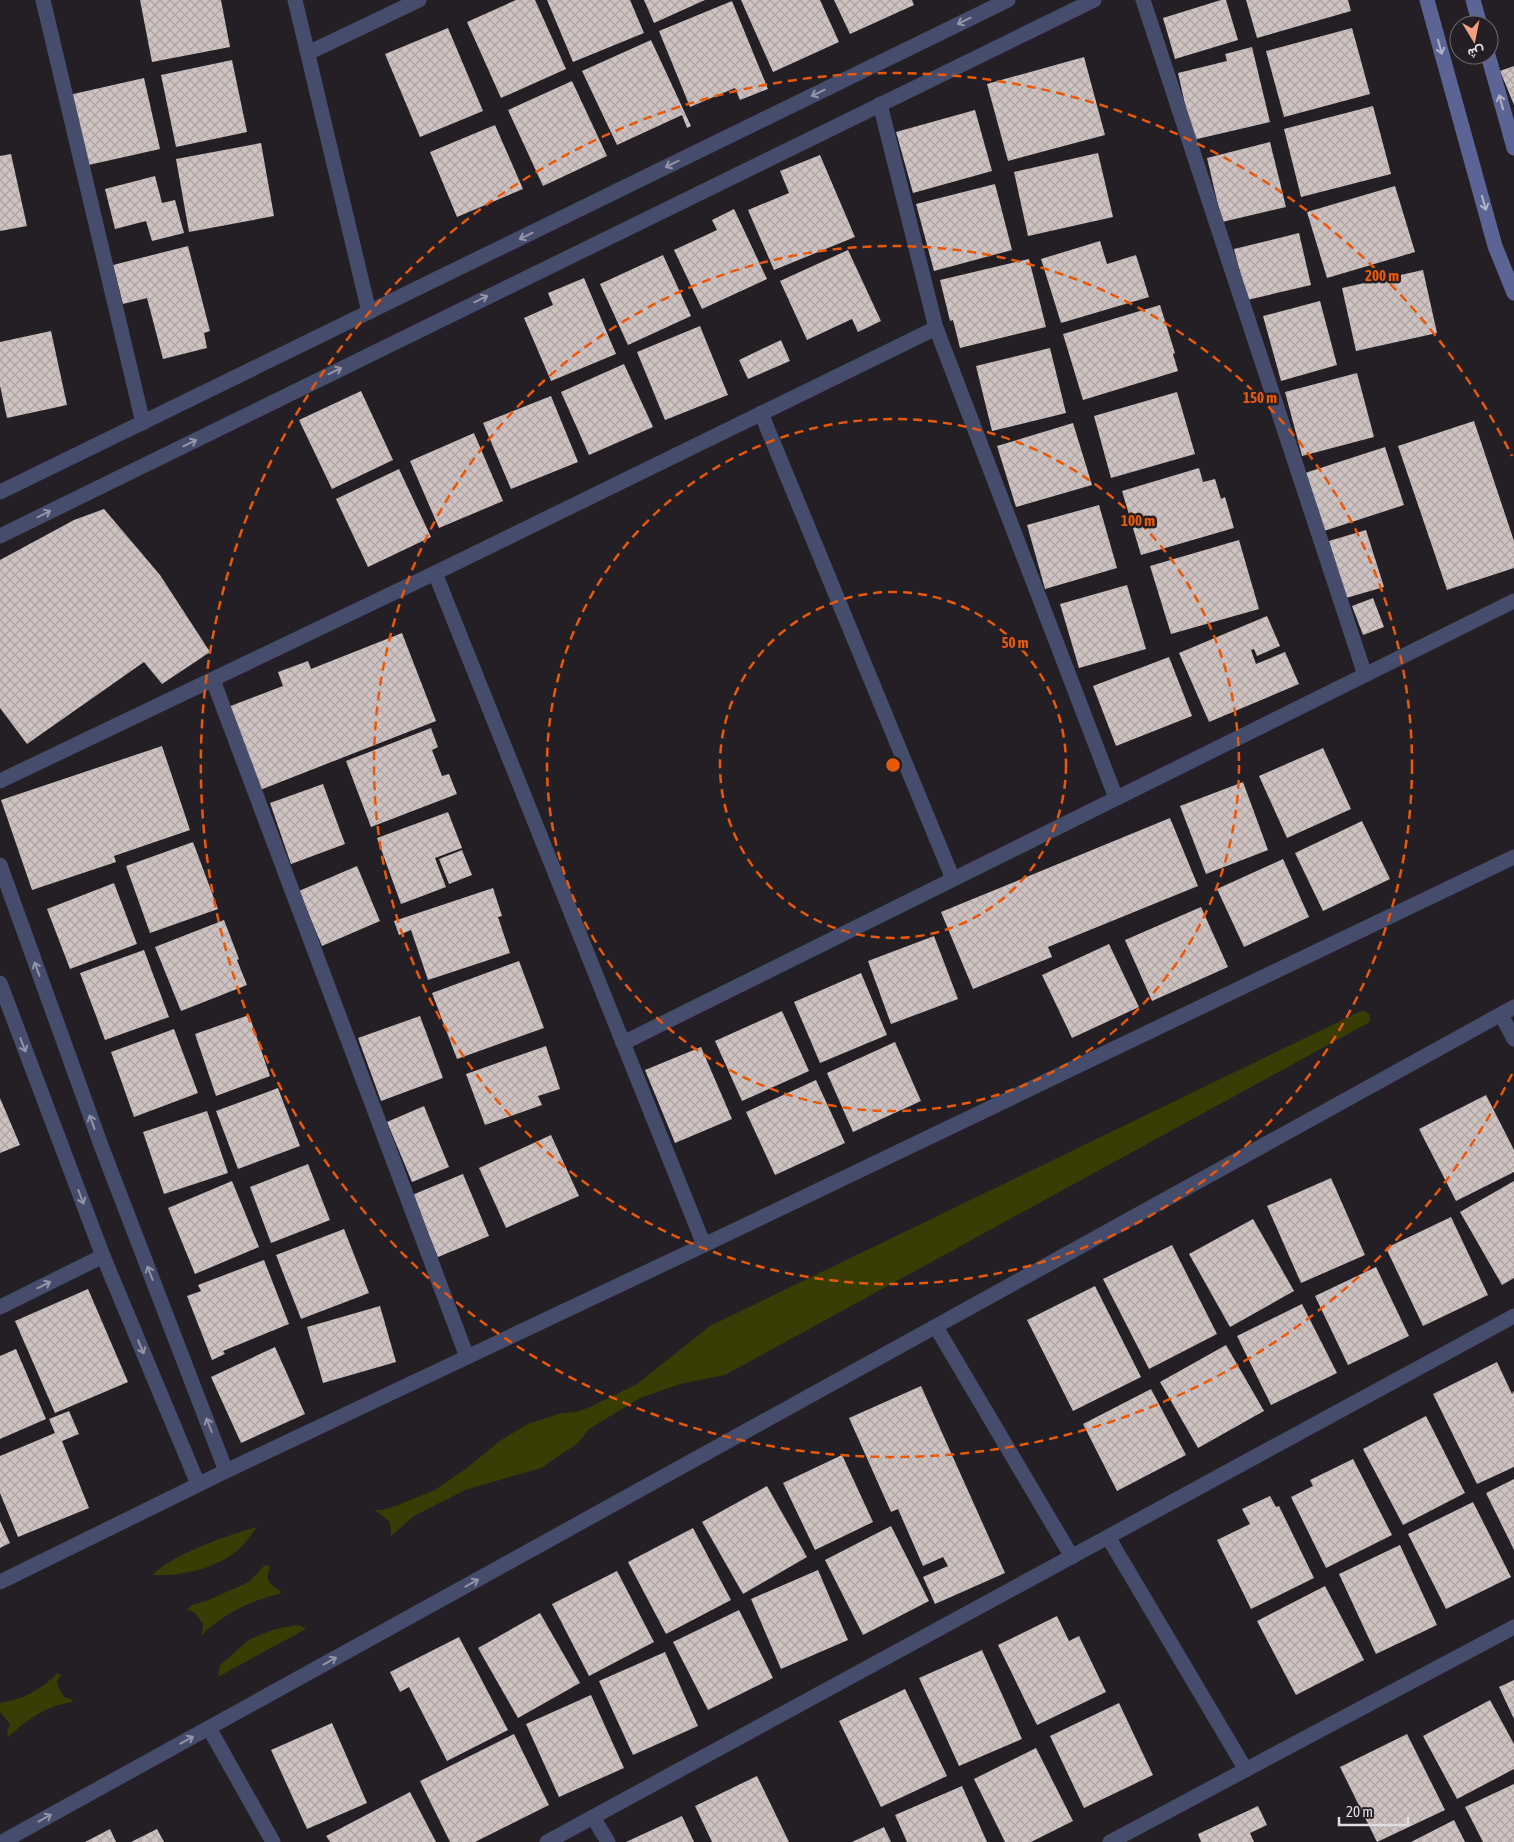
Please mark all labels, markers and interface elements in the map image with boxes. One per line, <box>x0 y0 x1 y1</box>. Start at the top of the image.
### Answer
north arrow <box>1449 15 1499 65</box>
one-way arrow <box>957 17 972 27</box>
one-way arrow <box>1435 39 1445 55</box>
text: ش <box>1466 42 1486 62</box>
one-way arrow <box>811 89 826 98</box>
one-way arrow <box>1496 94 1505 110</box>
one-way arrow <box>665 160 680 169</box>
one-way arrow <box>1479 195 1489 211</box>
one-way arrow <box>519 231 534 241</box>
text: 200 m <box>1365 267 1399 284</box>
one-way arrow <box>473 294 488 304</box>
one-way arrow <box>328 366 343 376</box>
text: 150 m <box>1243 389 1277 406</box>
one-way arrow <box>182 438 197 448</box>
one-way arrow <box>36 509 51 519</box>
text: 100 m <box>1121 512 1155 529</box>
text: 50 m <box>1002 634 1029 651</box>
centre of rings <box>884 756 902 774</box>
one-way arrow <box>32 961 41 977</box>
one-way arrow <box>19 1037 28 1052</box>
one-way arrow <box>87 1114 96 1130</box>
one-way arrow <box>76 1189 86 1204</box>
one-way arrow <box>145 1266 154 1282</box>
one-way arrow <box>36 1280 51 1289</box>
one-way arrow <box>138 1340 147 1355</box>
one-way arrow <box>203 1418 213 1433</box>
one-way arrow <box>464 1578 479 1588</box>
one-way arrow <box>322 1656 336 1666</box>
one-way arrow <box>180 1735 195 1745</box>
scale bar <box>1339 1794 1408 1826</box>
text: 20 m <box>1346 1803 1373 1820</box>
one-way arrow <box>37 1813 52 1823</box>

